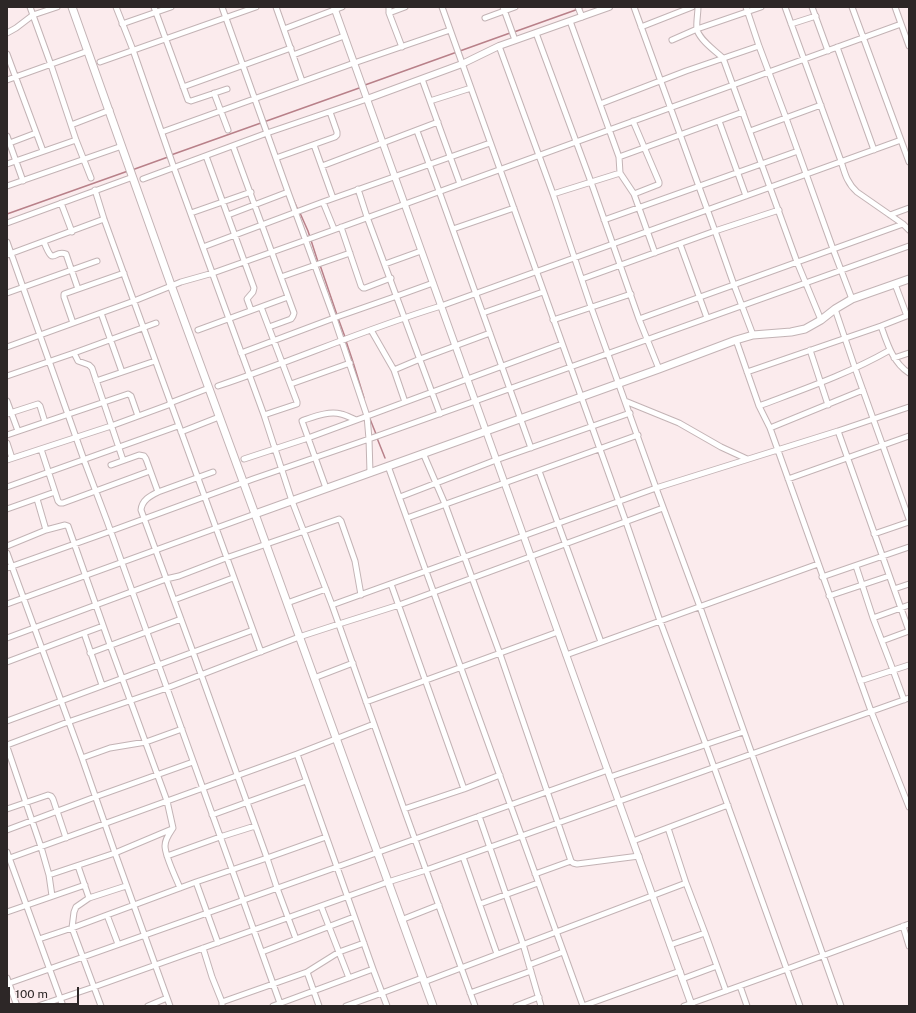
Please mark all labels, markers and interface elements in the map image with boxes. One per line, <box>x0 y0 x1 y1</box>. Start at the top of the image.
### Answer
scale bar <box>10 979 81 1005</box>
text: 100 m <box>15 987 48 1001</box>

